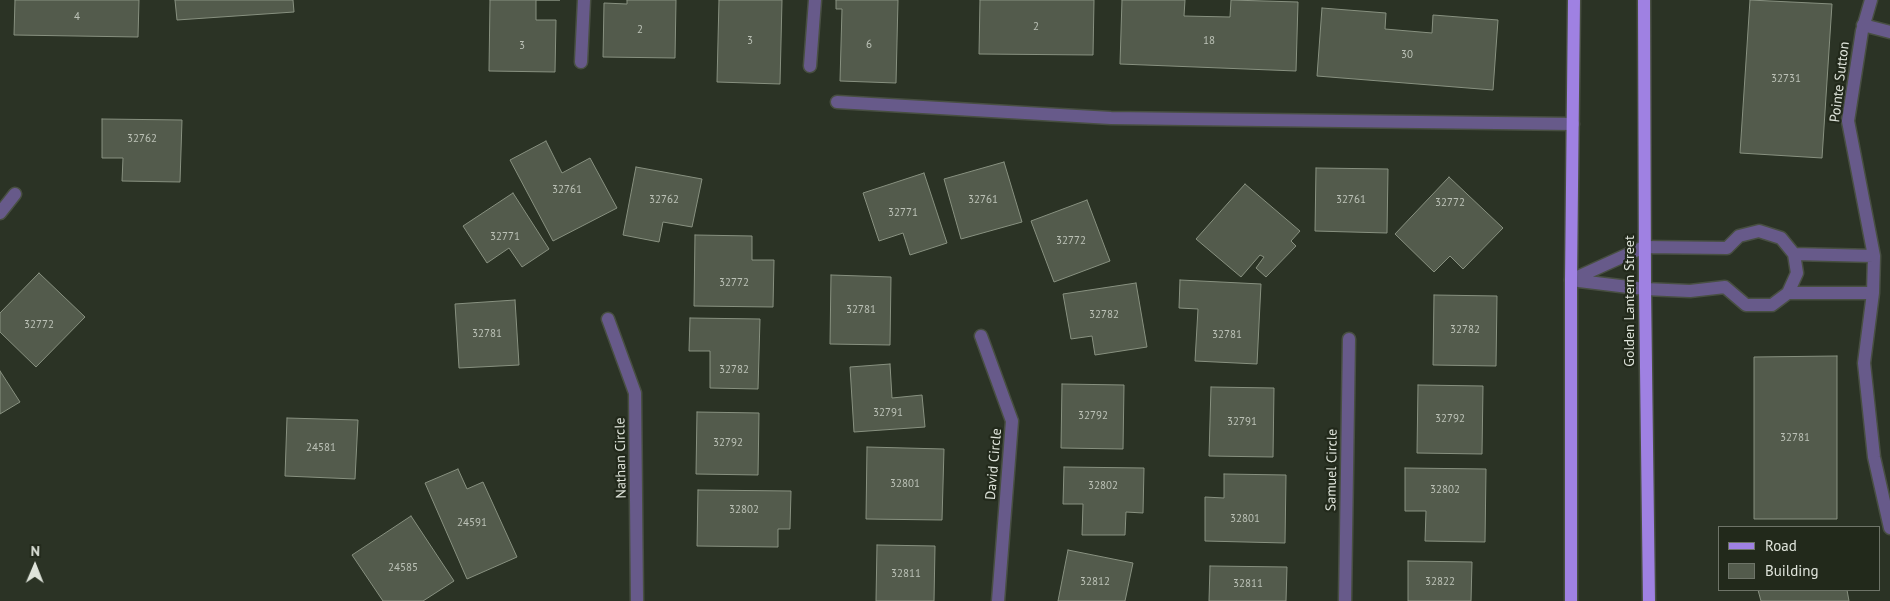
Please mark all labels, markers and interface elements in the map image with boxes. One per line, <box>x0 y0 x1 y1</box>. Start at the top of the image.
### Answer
house number: 4 <box>74 10 80 24</box>
house number: 2 <box>1033 20 1039 34</box>
house number: 2 <box>637 23 643 37</box>
house number: 3 <box>747 34 753 48</box>
house number: 18 <box>1203 34 1215 48</box>
house number: 6 <box>866 38 872 52</box>
house number: 3 <box>519 39 525 53</box>
street label: Pointe Sutton <box>1827 41 1853 123</box>
house number: 30 <box>1401 48 1413 62</box>
house number: 32731 <box>1771 72 1801 86</box>
house number: 32762 <box>127 132 157 146</box>
house number: 32761 <box>552 183 582 197</box>
house number: 32762 <box>649 193 679 207</box>
house number: 32761 <box>968 193 998 207</box>
house number: 32761 <box>1336 193 1366 207</box>
house number: 32772 <box>1435 196 1465 210</box>
house number: 32771 <box>888 206 918 220</box>
house number: 32771 <box>490 230 520 244</box>
house number: 32772 <box>1056 234 1086 248</box>
street label: Golden Lantern Street <box>1622 235 1638 367</box>
house number: 32772 <box>719 276 749 290</box>
house number: 32781 <box>846 303 876 317</box>
house number: 32782 <box>1089 308 1119 322</box>
house number: 32772 <box>24 318 54 332</box>
house number: 32782 <box>1450 323 1480 337</box>
house number: 32781 <box>472 327 502 341</box>
house number: 32781 <box>1212 328 1242 342</box>
house number: 32782 <box>719 363 749 377</box>
house number: 32791 <box>873 406 903 420</box>
house number: 32792 <box>1078 409 1108 423</box>
house number: 32792 <box>1435 412 1465 426</box>
house number: 32791 <box>1227 415 1257 429</box>
street label: Nathan Circle <box>612 417 630 499</box>
street label: David Circle <box>982 427 1006 501</box>
street label: Samuel Circle <box>1323 429 1341 511</box>
house number: 32781 <box>1780 431 1810 445</box>
house number: 32792 <box>713 436 743 450</box>
house number: 24581 <box>306 441 336 455</box>
house number: 32801 <box>890 477 920 491</box>
house number: 32802 <box>1088 479 1118 493</box>
house number: 32802 <box>1430 483 1460 497</box>
house number: 32802 <box>729 503 759 517</box>
house number: 32801 <box>1230 512 1260 526</box>
house number: 24591 <box>457 516 487 530</box>
legend <box>1718 526 1880 591</box>
text: Road <box>1765 536 1797 555</box>
north arrow <box>10 541 60 591</box>
text: N <box>30 542 40 560</box>
house number: 24585 <box>388 561 418 575</box>
text: Building <box>1765 561 1819 580</box>
house number: 32811 <box>891 567 921 581</box>
house number: 32812 <box>1080 575 1110 589</box>
house number: 32822 <box>1425 575 1455 589</box>
house number: 32811 <box>1233 577 1263 591</box>

